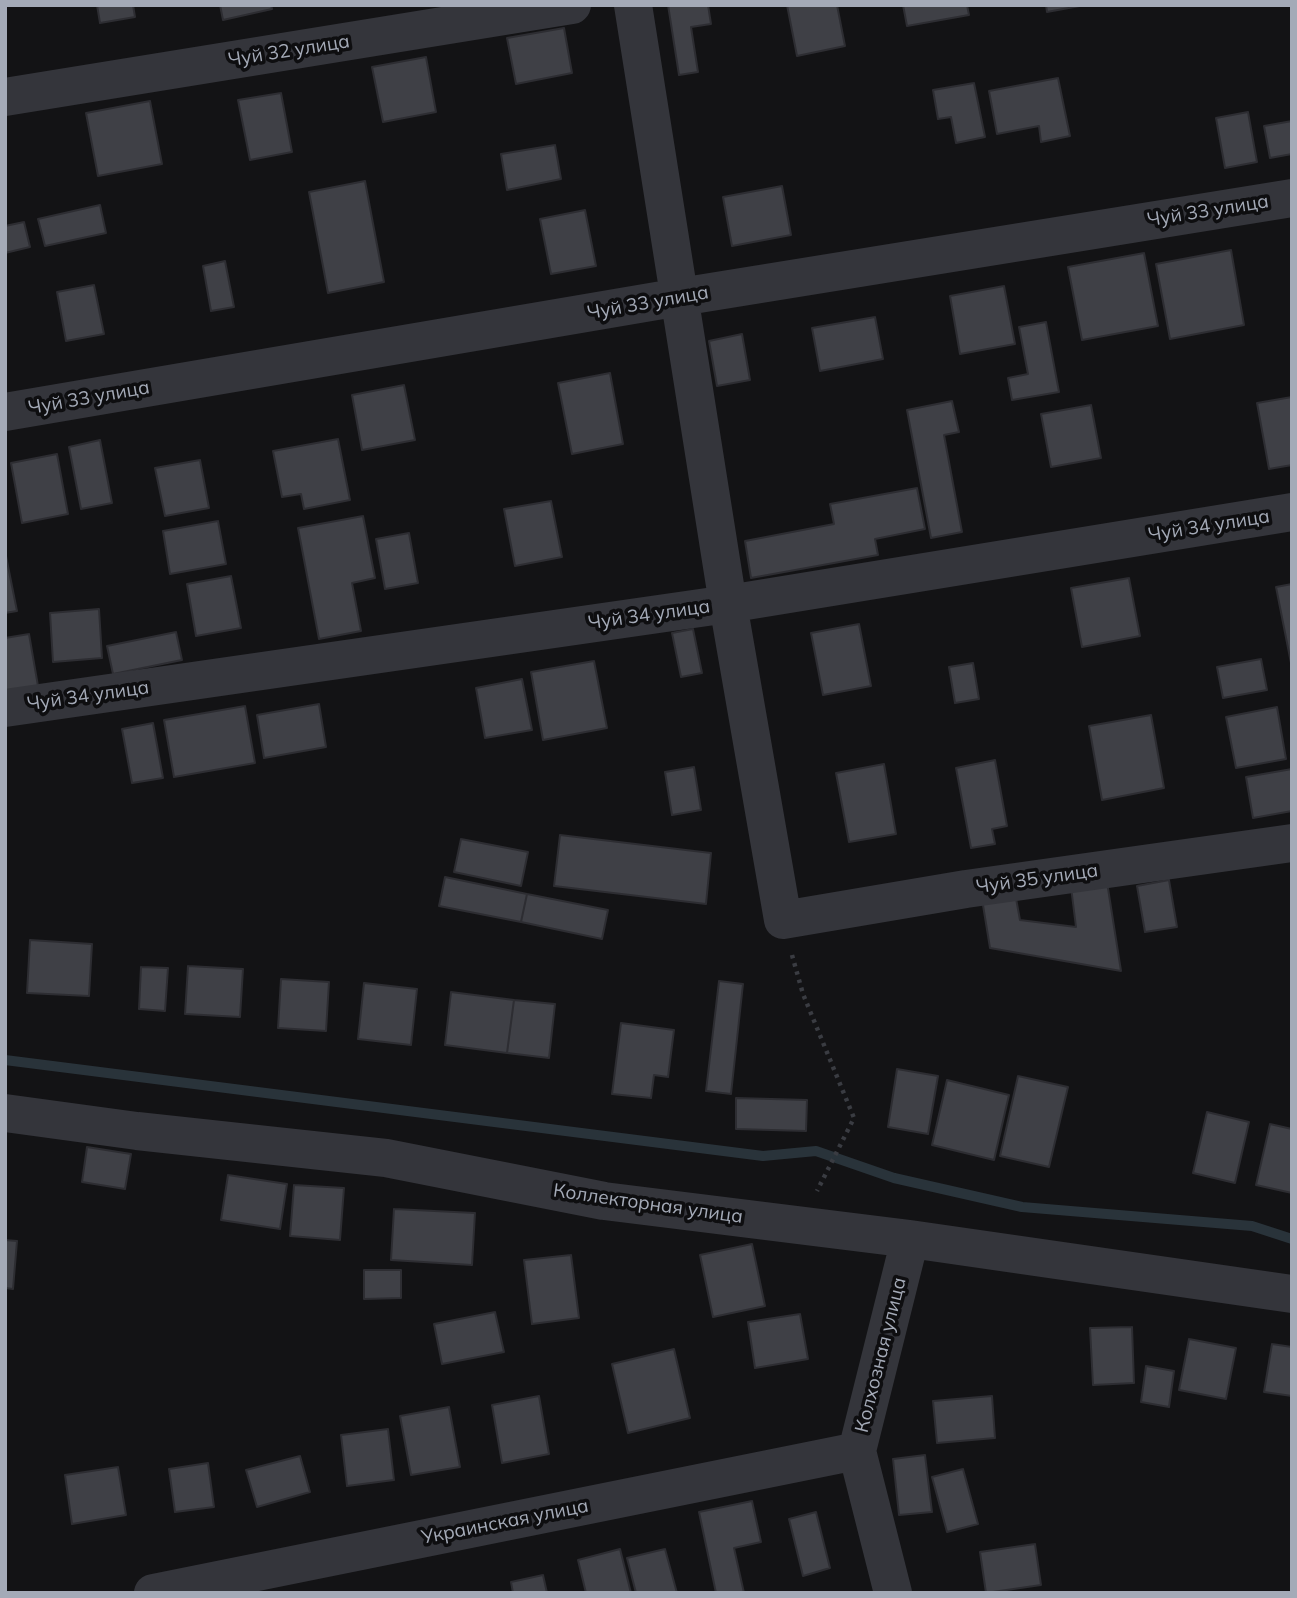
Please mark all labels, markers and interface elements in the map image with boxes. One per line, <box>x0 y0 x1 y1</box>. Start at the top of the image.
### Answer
street label: Чуй 32 улица <box>227 30 351 72</box>
street label: Чуй 33 улица <box>1146 190 1270 232</box>
street label: Чуй 33 улица <box>586 281 710 325</box>
street label: Чуй 33 улица <box>27 376 151 420</box>
street label: Чуй 34 улица <box>1147 505 1271 547</box>
street label: Чуй 34 улица <box>587 595 711 635</box>
street label: Чуй 34 улица <box>26 676 150 716</box>
street label: Чуй 35 улица <box>975 859 1099 899</box>
street label: Коллекторная улица <box>552 1179 744 1229</box>
street label: Колхозная улица <box>851 1275 911 1435</box>
street label: Украинская улица <box>419 1495 591 1549</box>

